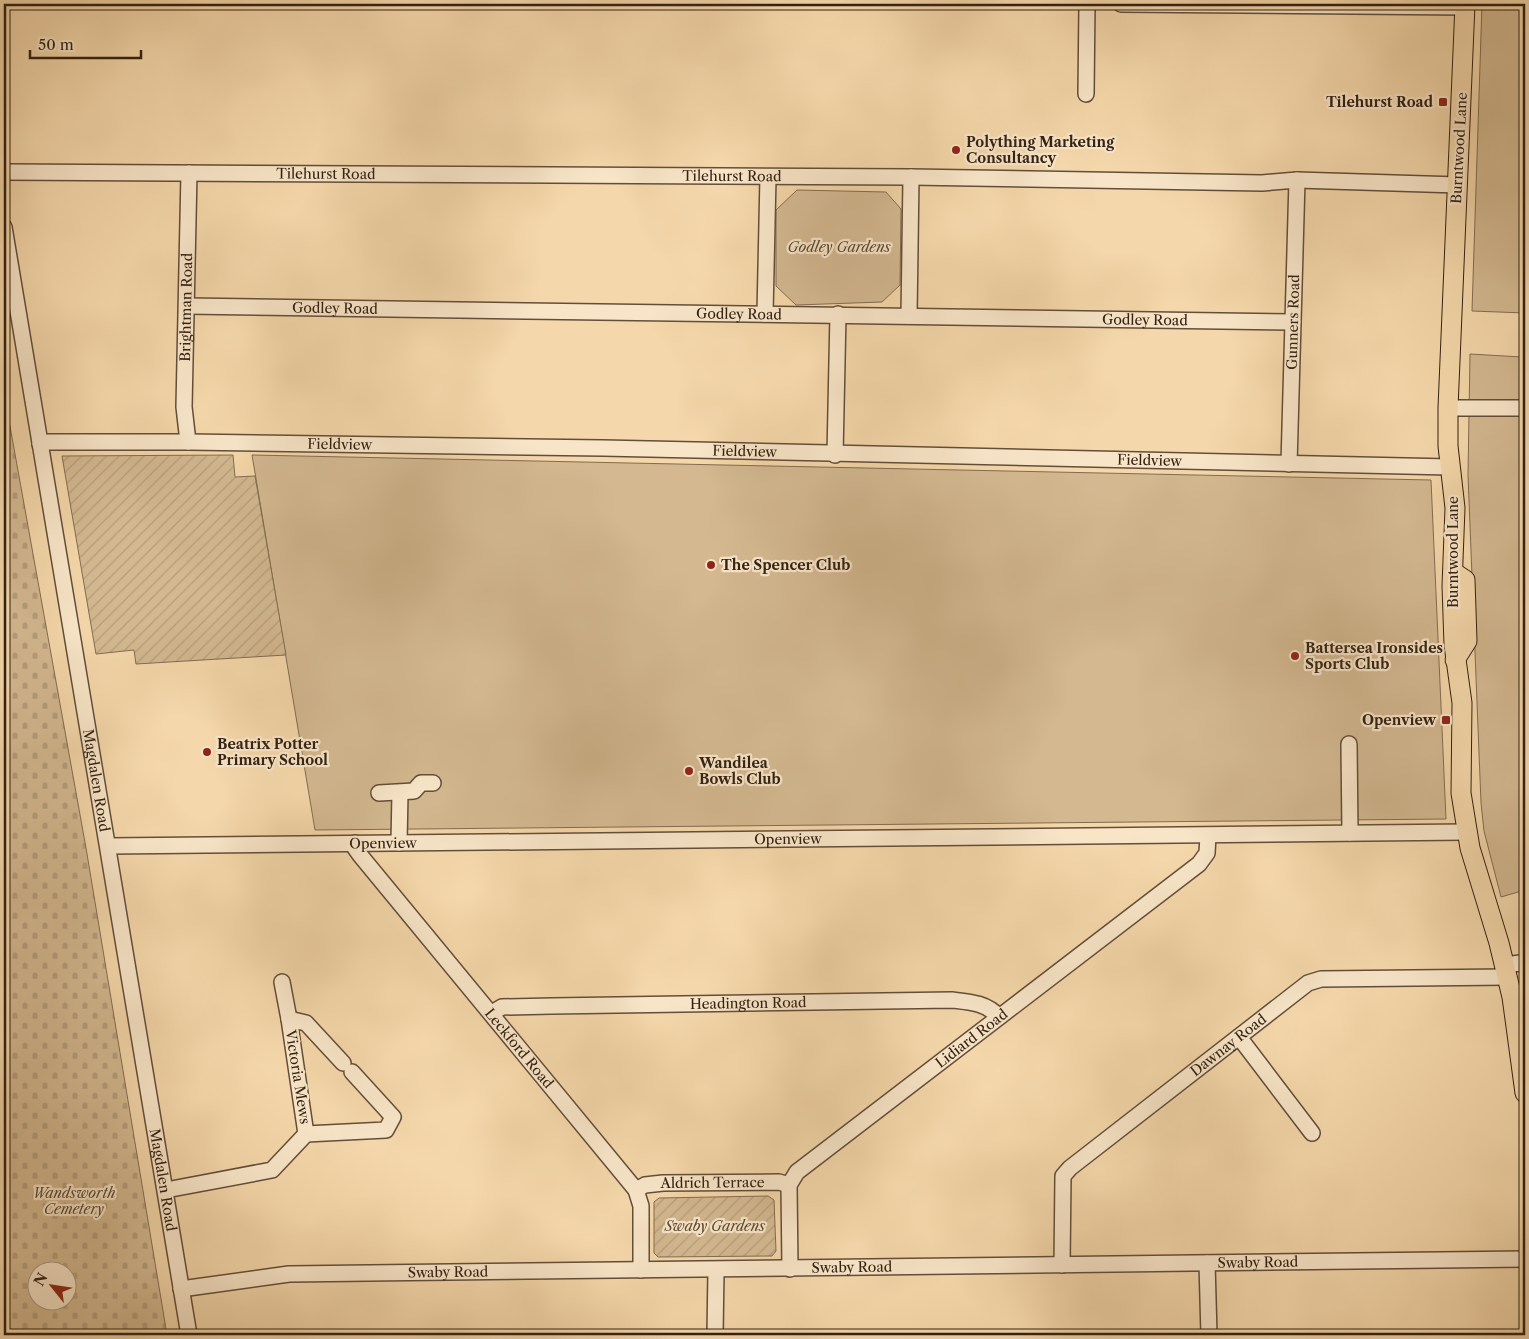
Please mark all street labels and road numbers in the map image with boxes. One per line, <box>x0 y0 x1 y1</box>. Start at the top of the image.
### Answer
street label: Burntwood Lane <box>1447 92 1471 204</box>
street label: Tilehurst Road <box>276 165 376 183</box>
street label: Tilehurst Road <box>682 167 782 185</box>
street label: Brightman Road <box>176 252 196 362</box>
street label: Gunners Road <box>1283 274 1303 370</box>
street label: Godley Road <box>292 299 379 318</box>
street label: Godley Road <box>696 304 782 324</box>
street label: Godley Road <box>1102 310 1188 329</box>
street label: Fieldview <box>307 435 373 454</box>
street label: Fieldview <box>712 441 778 461</box>
street label: Fieldview <box>1117 451 1183 470</box>
street label: Burntwood Lane <box>1444 496 1462 608</box>
street label: Magdalen Road <box>79 728 114 833</box>
street label: Openview <box>754 830 822 848</box>
street label: Openview <box>349 834 417 853</box>
street label: Headington Road <box>690 993 807 1013</box>
street label: Leckford Road <box>481 1005 558 1092</box>
street label: Lidiard Road <box>932 1005 1012 1072</box>
street label: Dawnay Road <box>1187 1010 1270 1080</box>
street label: Victoria Mews <box>282 1028 314 1125</box>
street label: Magdalen Road <box>146 1127 181 1233</box>
street label: Aldrich Terrace <box>659 1173 765 1192</box>
street label: Swaby Road <box>1217 1253 1299 1272</box>
street label: Swaby Road <box>811 1258 893 1277</box>
street label: Swaby Road <box>407 1263 489 1282</box>

